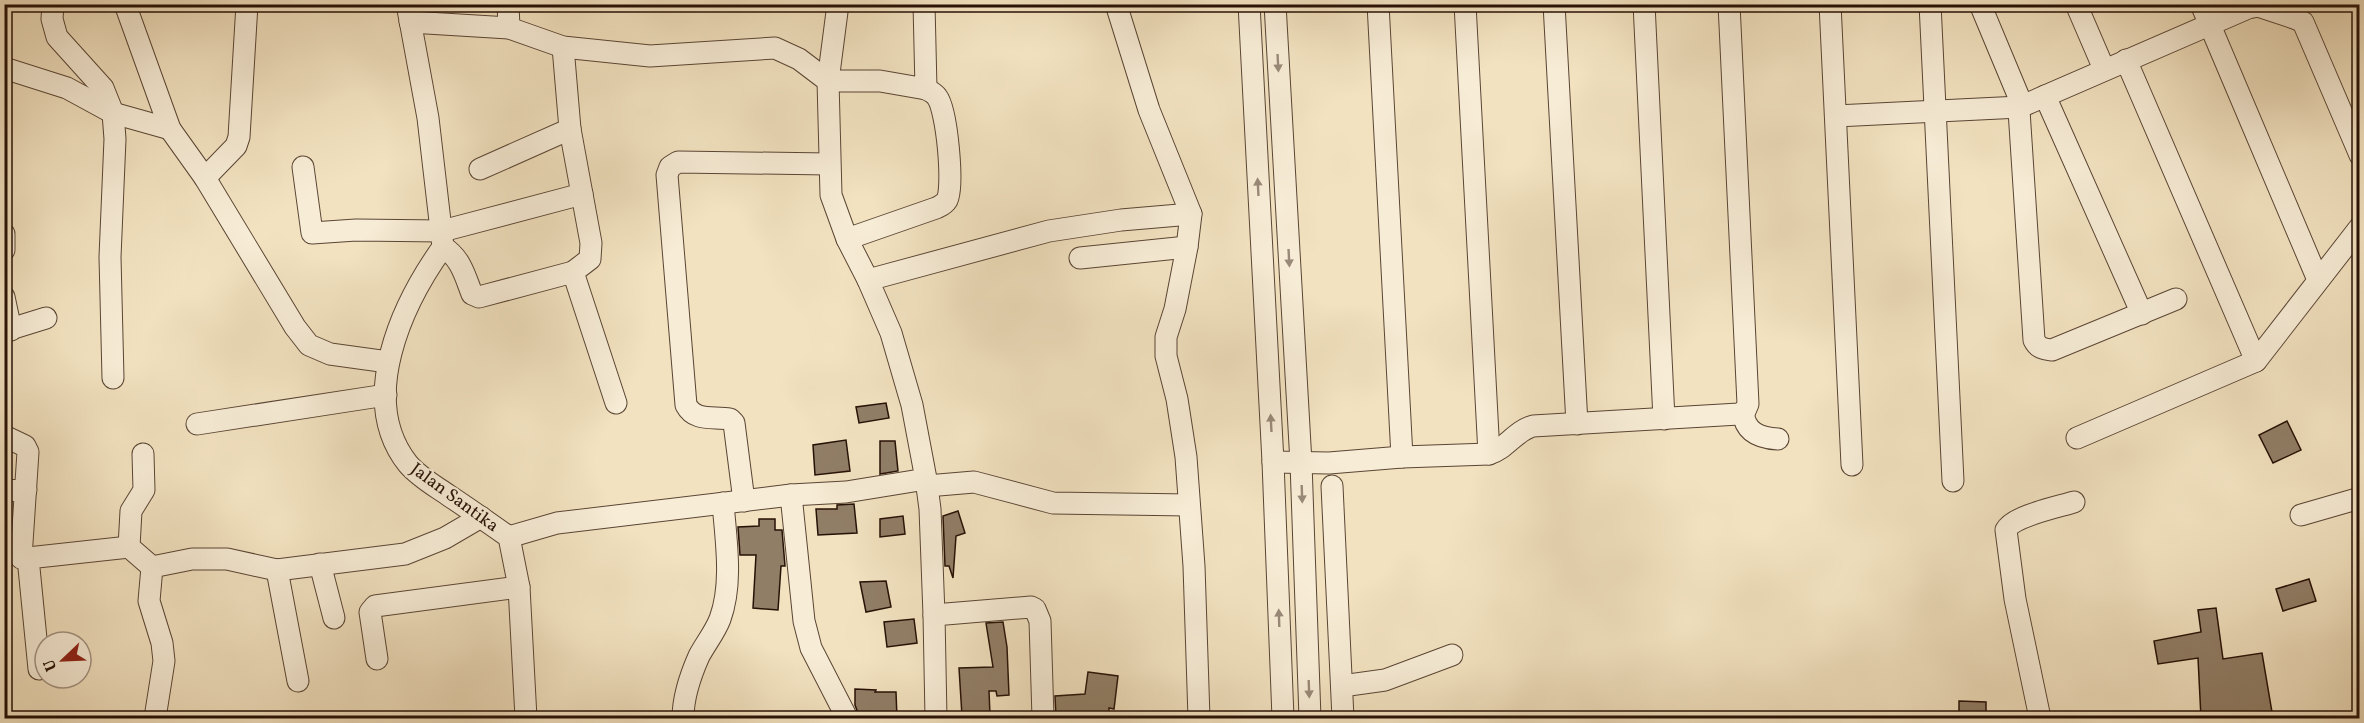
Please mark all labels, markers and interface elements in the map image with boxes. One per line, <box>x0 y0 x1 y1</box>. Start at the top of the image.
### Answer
one-way arrow <box>1274 53 1283 72</box>
one-way arrow <box>1254 177 1263 196</box>
one-way arrow <box>1285 248 1294 267</box>
one-way arrow <box>1266 414 1275 433</box>
street label: Jalan Santika <box>405 458 503 539</box>
one-way arrow <box>1298 485 1307 504</box>
one-way arrow <box>1275 609 1284 628</box>
north arrow <box>33 630 93 690</box>
text: U <box>39 656 63 674</box>
one-way arrow <box>1305 680 1314 699</box>

